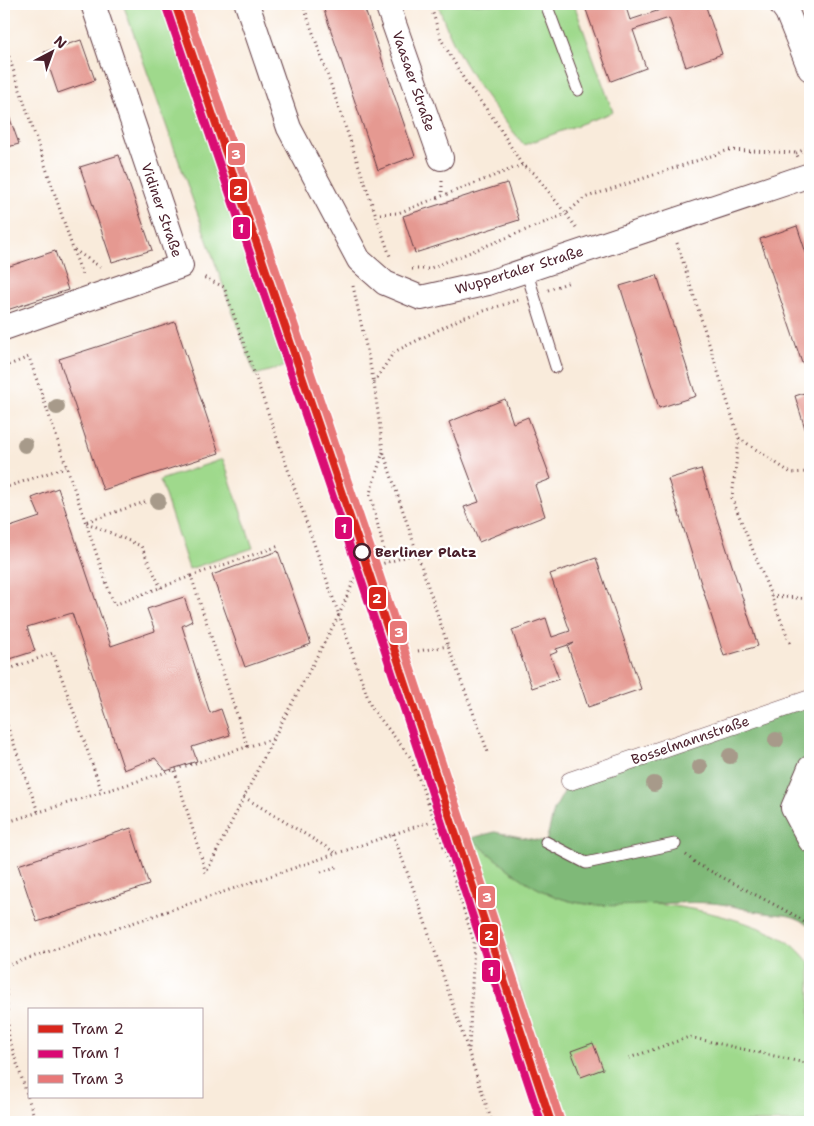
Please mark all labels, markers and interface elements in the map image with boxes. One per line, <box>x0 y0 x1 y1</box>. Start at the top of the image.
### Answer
north arrow <box>28 28 78 78</box>
street label: Vaasaer Straße <box>388 28 440 134</box>
text: N <box>50 32 71 53</box>
line badge: 3 <box>227 142 246 166</box>
text: 3 <box>231 145 241 163</box>
street label: Vidiner Straße <box>137 160 187 260</box>
line badge: 2 <box>229 178 248 202</box>
text: 2 <box>233 181 243 199</box>
line badge: 1 <box>232 216 251 240</box>
text: 1 <box>238 219 244 237</box>
street label: Wuppertaler Straße <box>453 242 585 298</box>
line badge: 1 <box>334 516 353 540</box>
text: 1 <box>341 519 347 537</box>
marker: Berliner Platz <box>353 543 371 561</box>
place label: Berliner Platz <box>375 543 477 561</box>
line badge: 2 <box>368 586 387 610</box>
text: 2 <box>372 589 382 607</box>
line badge: 3 <box>389 620 408 644</box>
text: 3 <box>394 623 404 641</box>
street label: Bosselmannstraße <box>629 711 751 769</box>
line badge: 3 <box>477 885 496 909</box>
text: 3 <box>482 888 492 906</box>
line badge: 2 <box>479 923 499 947</box>
text: 2 <box>484 926 494 944</box>
line badge: 1 <box>481 959 501 983</box>
text: 1 <box>488 962 494 980</box>
legend <box>28 1008 202 1098</box>
text: Tram 2 <box>72 1019 124 1039</box>
text: Tram 1 <box>72 1043 120 1063</box>
text: Tram 3 <box>72 1069 124 1089</box>

